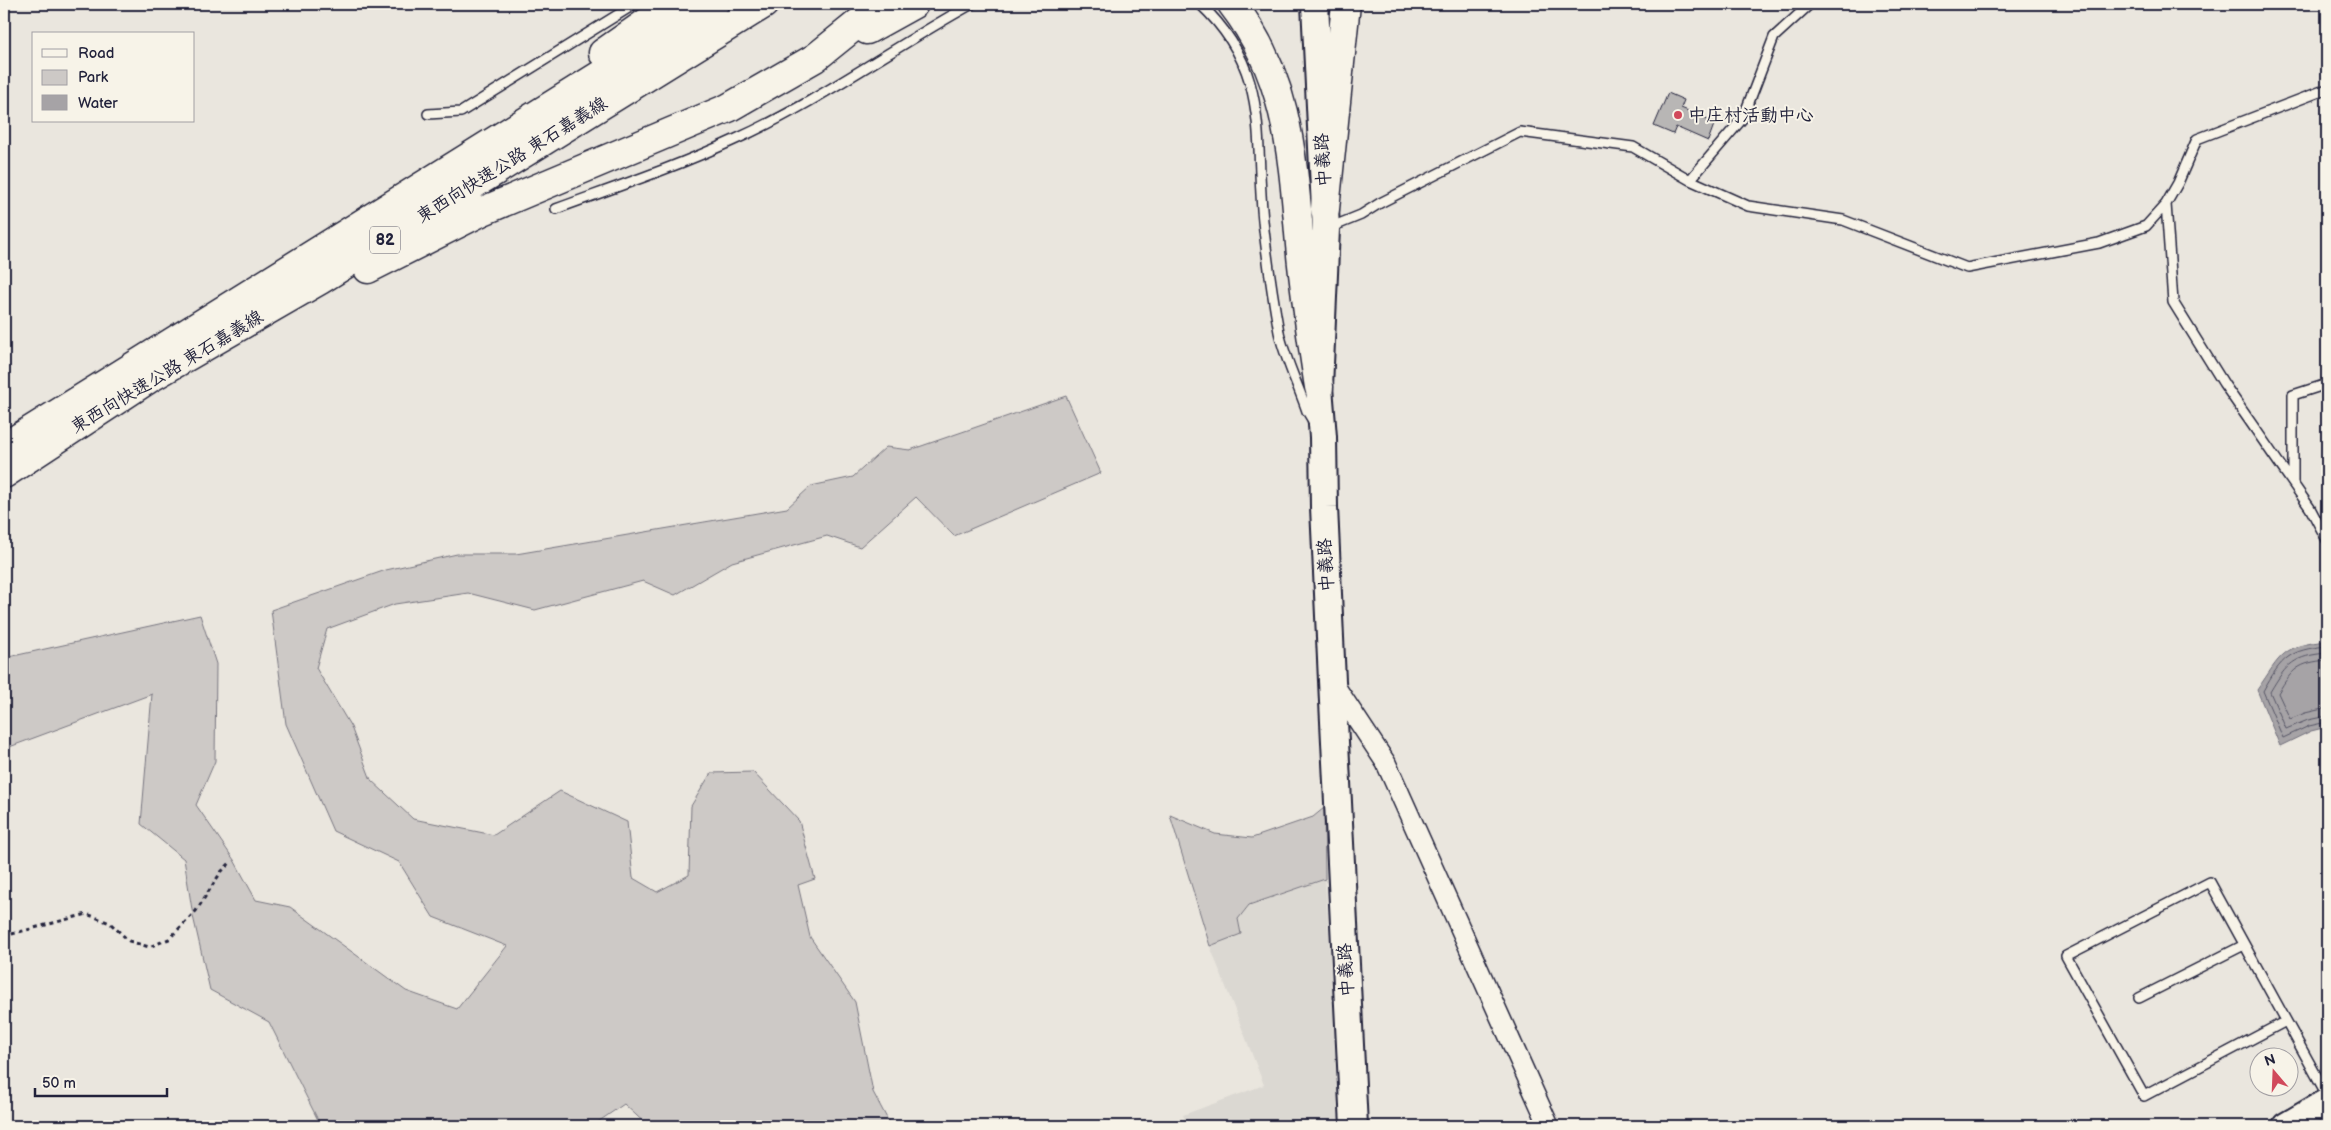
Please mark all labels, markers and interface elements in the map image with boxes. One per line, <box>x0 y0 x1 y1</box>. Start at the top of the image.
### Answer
legend <box>32 32 195 122</box>
text: Road <box>78 44 114 63</box>
text: Park <box>78 68 109 87</box>
street label: 東西向快速公路 東石嘉義線 <box>413 93 611 227</box>
text: Water <box>78 94 118 113</box>
place label: 中庄村活動中心 <box>1688 105 1814 126</box>
marker: 中庄村活動中心 <box>1672 109 1684 121</box>
street label: 中義路 <box>1311 132 1335 188</box>
road number: 82 <box>370 226 400 254</box>
street label: 東西向快速公路 東石嘉義線 <box>67 306 267 438</box>
street label: 中義路 <box>1314 537 1338 593</box>
street label: 中義路 <box>1334 942 1358 998</box>
north arrow <box>2248 1048 2298 1098</box>
text: N <box>2262 1050 2278 1070</box>
scale bar <box>35 1065 168 1097</box>
text: 50 m <box>42 1074 76 1093</box>

